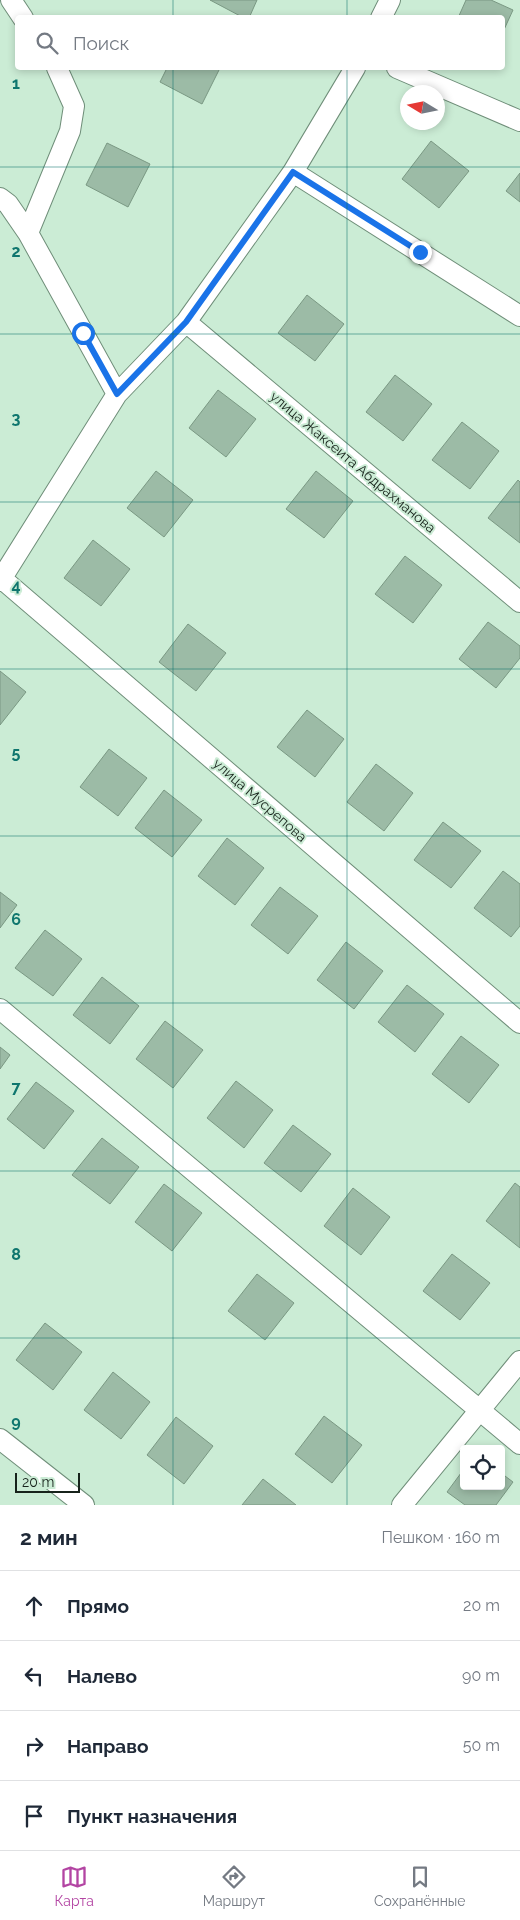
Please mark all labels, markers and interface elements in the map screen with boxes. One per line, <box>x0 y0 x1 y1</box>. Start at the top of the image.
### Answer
search box <box>15 15 505 70</box>
icon: search <box>33 29 61 57</box>
text: Поиск <box>73 32 129 54</box>
text: 1 <box>12 74 20 93</box>
north arrow <box>400 85 445 130</box>
route end <box>409 241 432 264</box>
text: 2 <box>11 242 21 261</box>
route start <box>72 322 95 345</box>
street label: улица Жаксеита Абдрахманова <box>267 388 439 536</box>
text: 3 <box>12 409 21 428</box>
text: 4 <box>11 576 21 595</box>
text: 5 <box>12 743 21 762</box>
street label: улица Мусрепова <box>210 755 310 845</box>
text: 6 <box>11 910 21 929</box>
text: 7 <box>12 1078 21 1097</box>
text: 8 <box>11 1245 21 1264</box>
text: 9 <box>11 1412 21 1431</box>
map controls <box>460 1445 505 1490</box>
button: locate <box>460 1445 505 1490</box>
scale bar <box>15 1470 80 1493</box>
text: 20 m <box>22 1474 54 1490</box>
text: 2 мин <box>20 1525 78 1550</box>
text: Пешком · 160 m <box>382 1528 500 1547</box>
icon: ahead <box>20 1592 48 1620</box>
text: Прямо <box>67 1595 129 1617</box>
text: 20 m <box>463 1596 500 1615</box>
icon: left <box>20 1662 48 1690</box>
text: Налево <box>67 1665 137 1687</box>
text: 90 m <box>462 1666 500 1685</box>
icon: right <box>20 1732 48 1760</box>
text: Направо <box>67 1735 148 1757</box>
text: 50 m <box>463 1736 500 1755</box>
icon: arrive <box>20 1802 48 1830</box>
text: Пункт назначения <box>67 1805 237 1827</box>
tab: Карта <box>54 1863 94 1909</box>
tab: Маршрут <box>203 1863 265 1909</box>
tab: Сохранённые <box>374 1863 466 1909</box>

